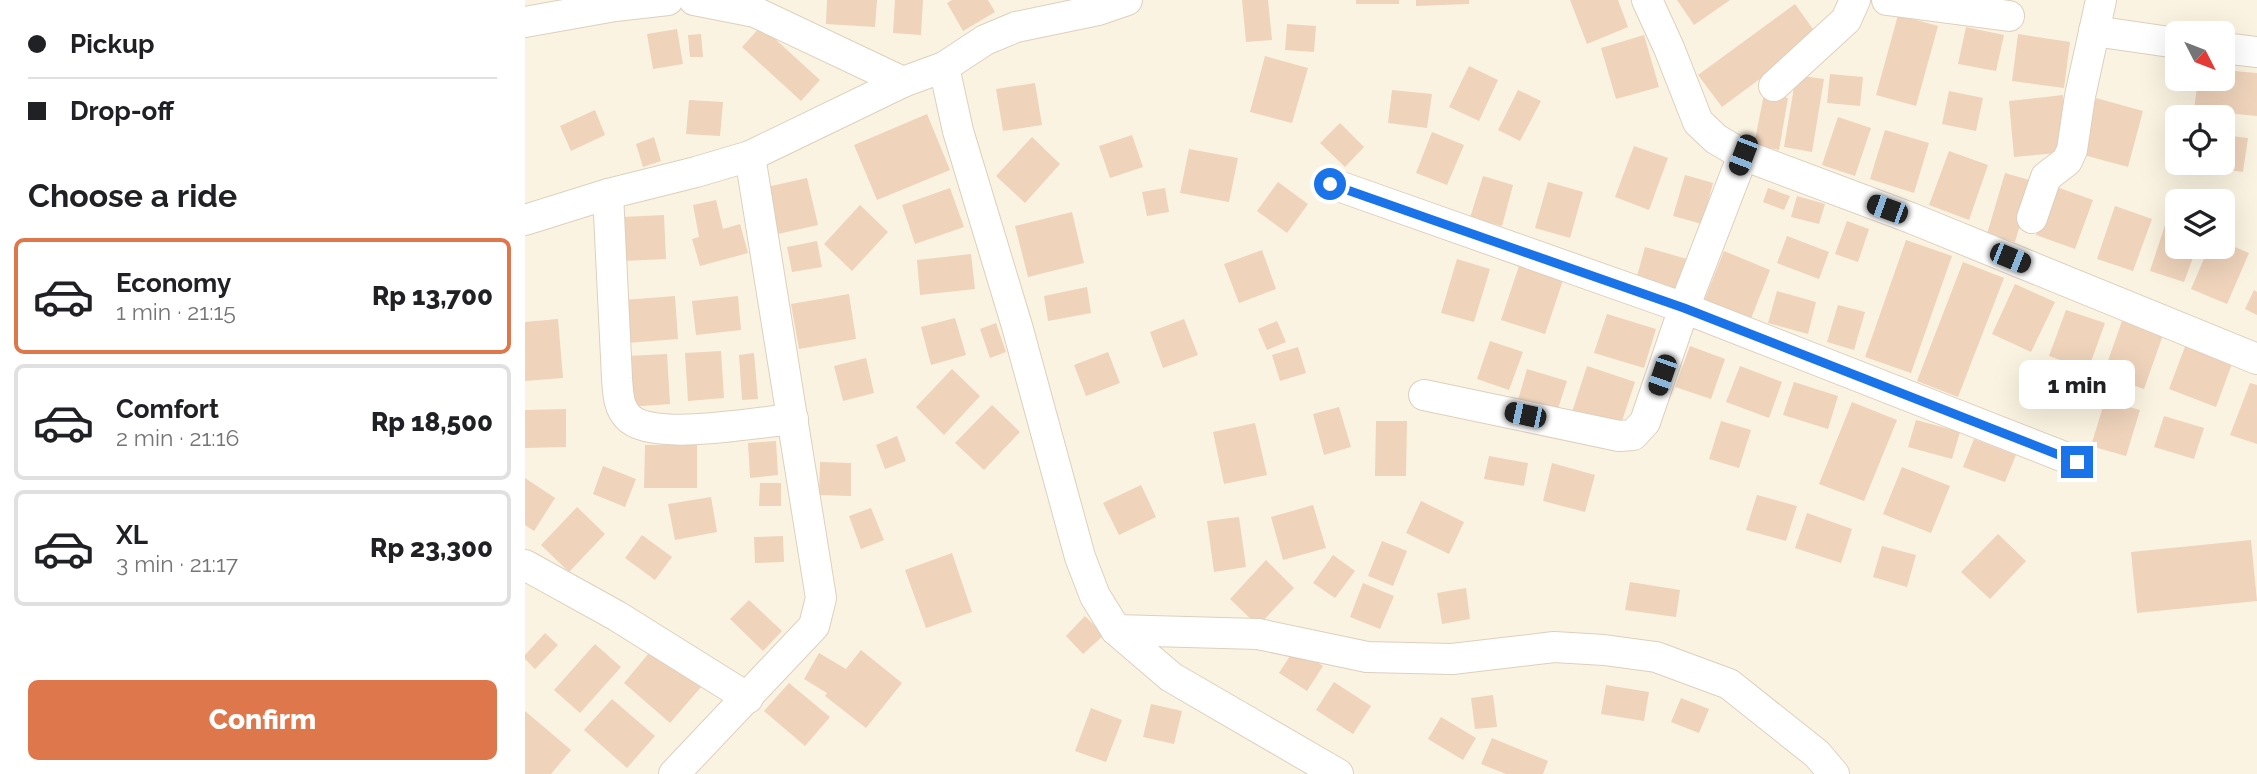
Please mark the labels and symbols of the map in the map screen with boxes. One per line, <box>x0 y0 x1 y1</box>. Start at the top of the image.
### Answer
north arrow <box>2165 21 2235 91</box>
car <box>1726 132 1761 178</box>
route start <box>1314 168 1346 200</box>
car <box>1864 192 1911 226</box>
car <box>1987 240 2034 276</box>
car <box>1646 352 1679 398</box>
callout: 1 min <box>2019 360 2135 410</box>
car <box>1503 400 1548 430</box>
route end <box>2061 446 2093 478</box>

